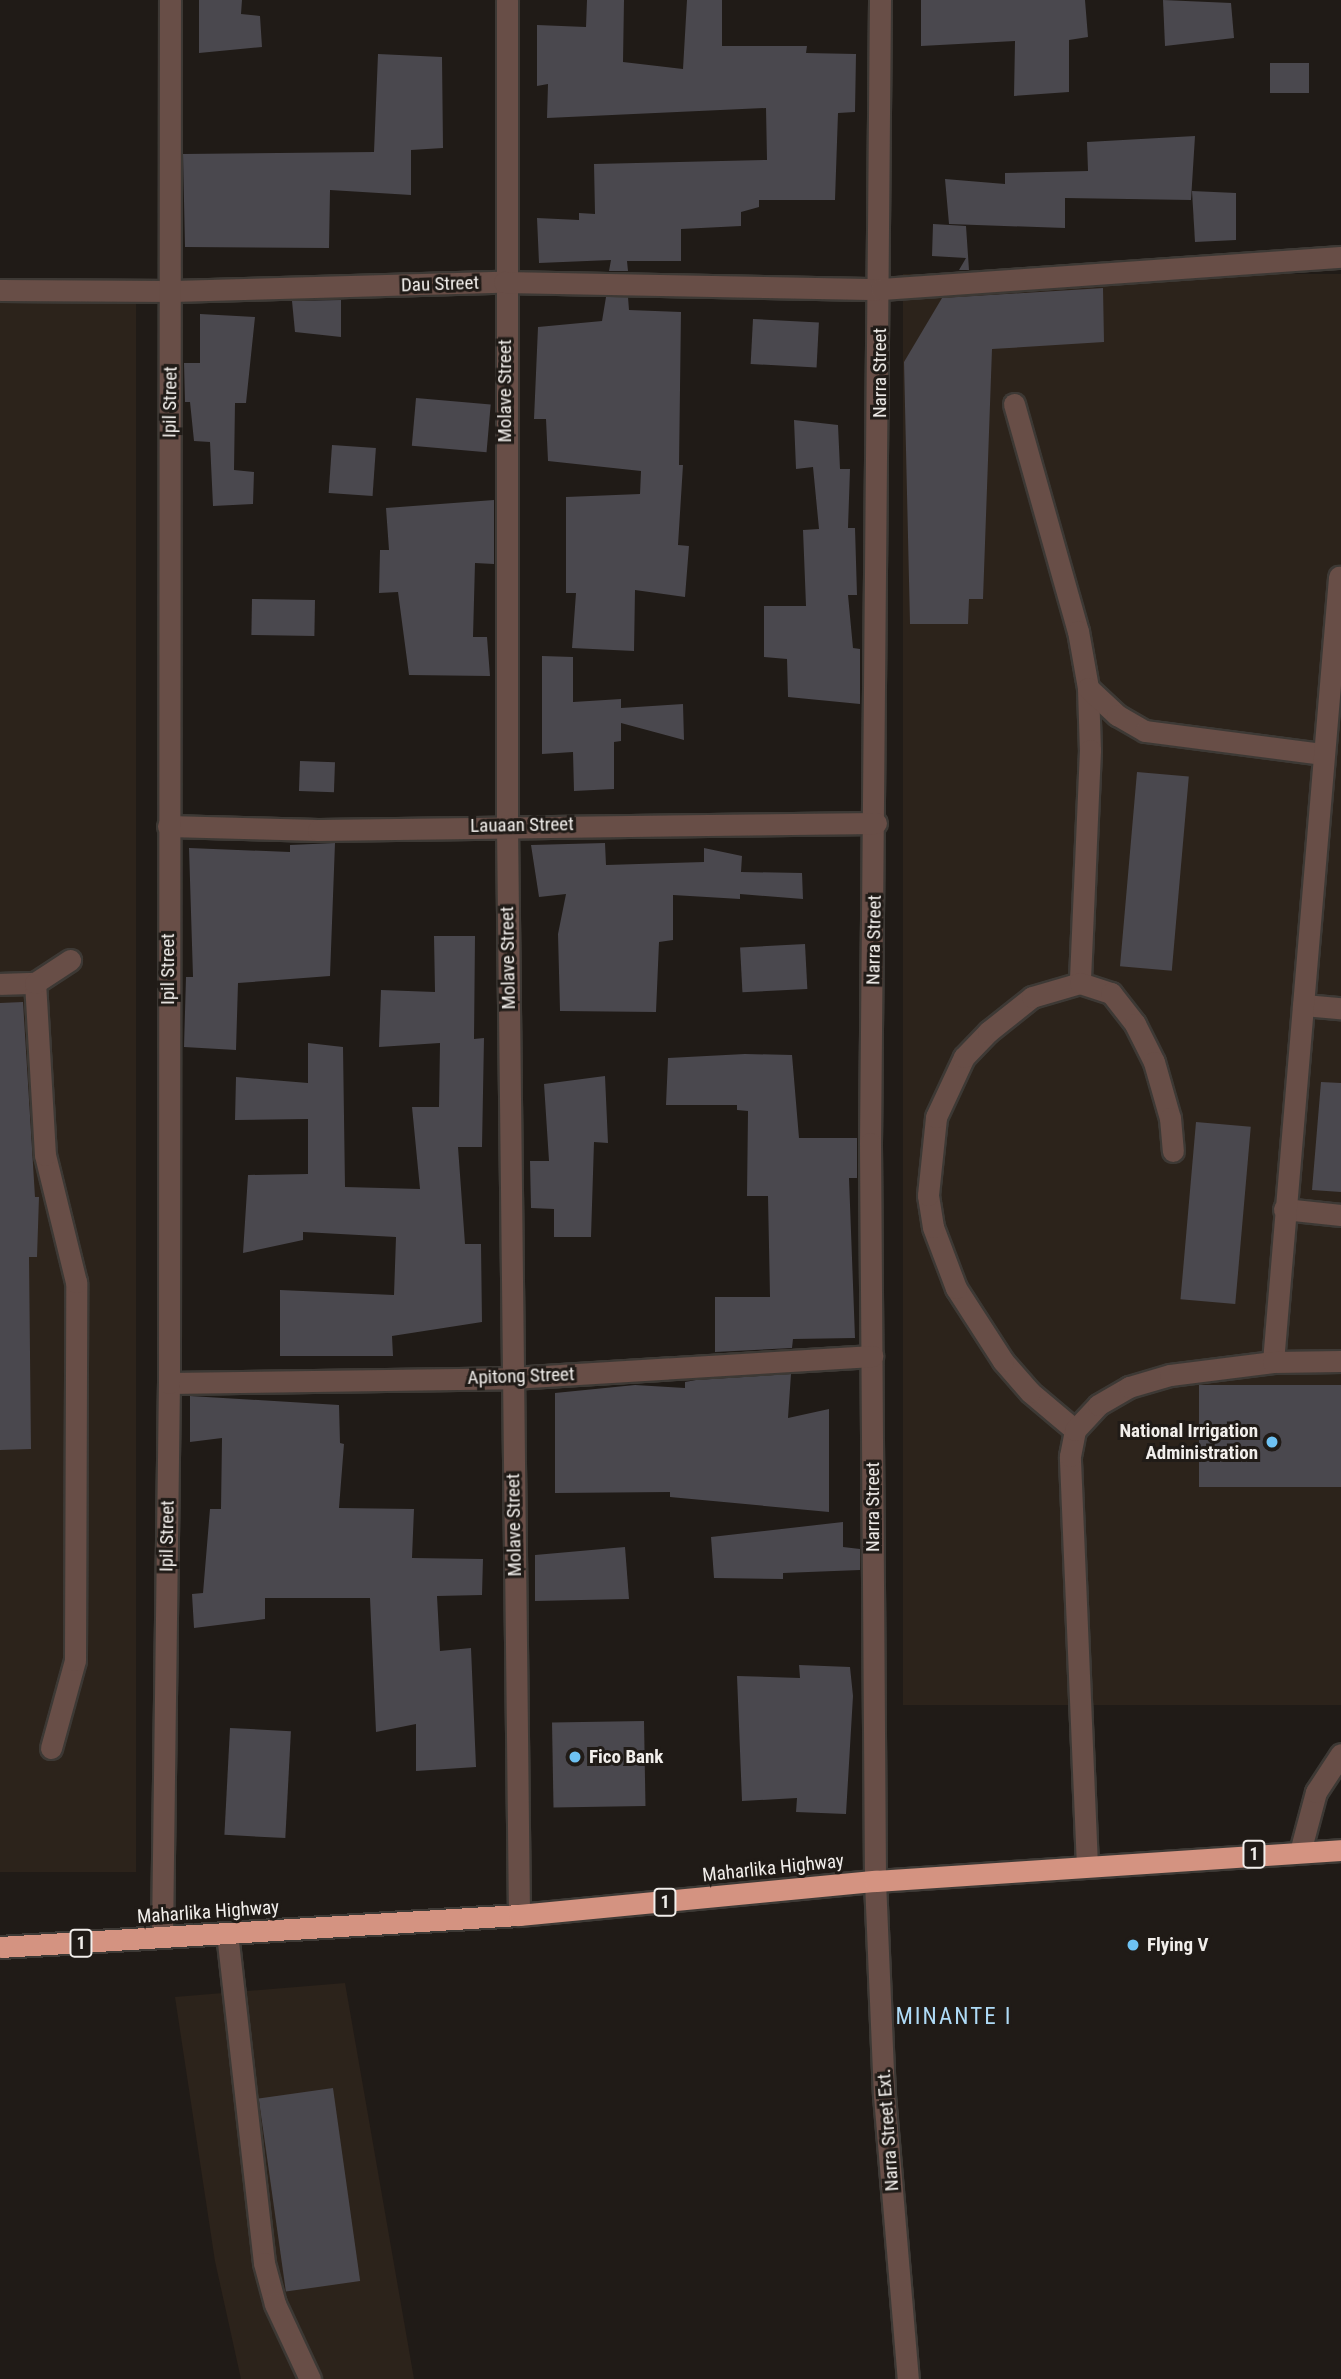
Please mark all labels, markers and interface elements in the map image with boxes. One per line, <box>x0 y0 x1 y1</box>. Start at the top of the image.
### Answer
street label: Dau Street <box>401 271 479 297</box>
street label: Narra Street <box>869 328 891 418</box>
street label: Molave Street <box>494 339 516 443</box>
street label: Ipil Street <box>158 366 182 438</box>
street label: Lauaan Street <box>470 813 574 837</box>
street label: Narra Street <box>862 895 886 985</box>
street label: Molave Street <box>496 906 520 1010</box>
street label: Ipil Street <box>157 933 179 1005</box>
street label: Apitong Street <box>467 1363 575 1389</box>
place label: National Irrigation Administration <box>1119 1420 1258 1464</box>
marker: National Irrigation Administration <box>1264 1434 1280 1450</box>
street label: Narra Street <box>862 1462 884 1552</box>
street label: Molave Street <box>502 1473 526 1577</box>
street label: Ipil Street <box>155 1500 179 1572</box>
place label: Fico Bank <box>589 1746 663 1768</box>
marker: Fico Bank <box>567 1749 583 1765</box>
road number: 1 <box>1242 1840 1266 1868</box>
street label: Maharlika Highway <box>701 1849 845 1887</box>
road number: 1 <box>653 1888 677 1916</box>
street label: Maharlika Highway <box>136 1896 280 1928</box>
road number: 1 <box>69 1928 93 1957</box>
place label: Flying V <box>1147 1934 1208 1956</box>
marker: Flying V <box>1125 1937 1141 1953</box>
district label: MINANTE I <box>897 2003 1011 2031</box>
street label: Narra Street Ext. <box>872 2068 904 2192</box>

